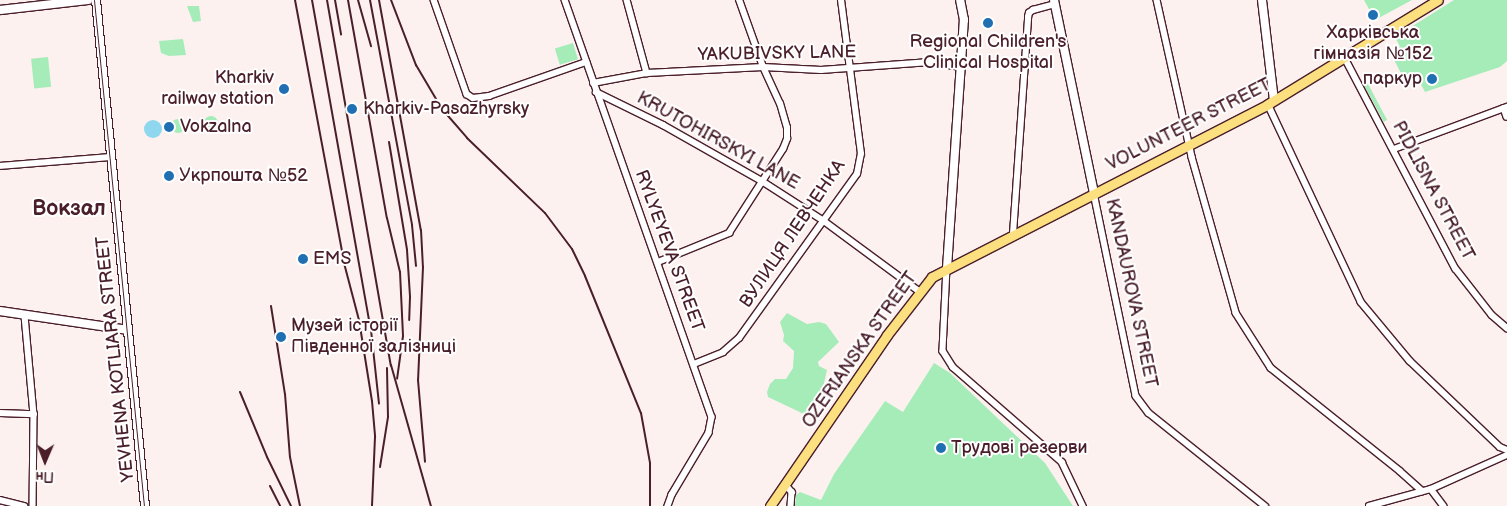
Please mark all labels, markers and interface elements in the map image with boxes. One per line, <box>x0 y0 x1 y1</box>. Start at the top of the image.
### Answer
marker: Харківська гімназія №152 <box>1367 9 1379 21</box>
marker: Regional Children's Clinical Hospital <box>981 16 995 30</box>
place label: Харківська гімназія №152 <box>1313 23 1433 66</box>
place label: Regional Children's Clinical Hospital <box>909 32 1067 74</box>
street label: YAKUBIVSKY LANE <box>698 42 856 66</box>
place label: Kharkiv railway station <box>160 68 274 110</box>
place label: паркур <box>1363 68 1422 90</box>
marker: паркур <box>1426 73 1438 85</box>
street label: VOLUNTEER STREET <box>1103 74 1275 176</box>
marker: Kharkiv railway station <box>278 83 290 95</box>
street label: KRUTOHIRSKYI LANE <box>633 87 803 195</box>
place label: Kharkіv-Pasazhyrsky <box>363 98 529 120</box>
marker: Kharkіv-Pasazhyrsky <box>345 102 359 116</box>
place label: Vokzalna <box>180 116 252 138</box>
street label: PIDLISNA STREET <box>1387 118 1479 264</box>
marker: Vokzalna <box>162 120 176 134</box>
street label: ВУЛИЦЯ ЛЕВЧЕНКА <box>736 156 850 312</box>
place label: Укрпошта №52 <box>179 165 308 187</box>
street label: RYLYEYEVA STREET <box>630 167 708 335</box>
marker: Укрпошта №52 <box>163 170 175 182</box>
district label: Вокзал <box>32 196 106 222</box>
street label: KANDAUROVA STREET <box>1100 196 1162 390</box>
street label: YEVHENA KOTLIARA STREET <box>92 235 140 483</box>
place label: EMS <box>313 248 351 270</box>
marker: EMS <box>297 253 309 265</box>
street label: OZERIANSKA STREET <box>798 268 922 432</box>
place label: Музей історії Південної залізниці <box>291 316 456 358</box>
marker: Музей історії Південної залізниці <box>275 331 287 343</box>
north arrow <box>20 436 70 486</box>
place label: Трудові резерви <box>951 437 1087 459</box>
marker: Трудові резерви <box>935 442 947 454</box>
text: Пн <box>35 468 54 485</box>

